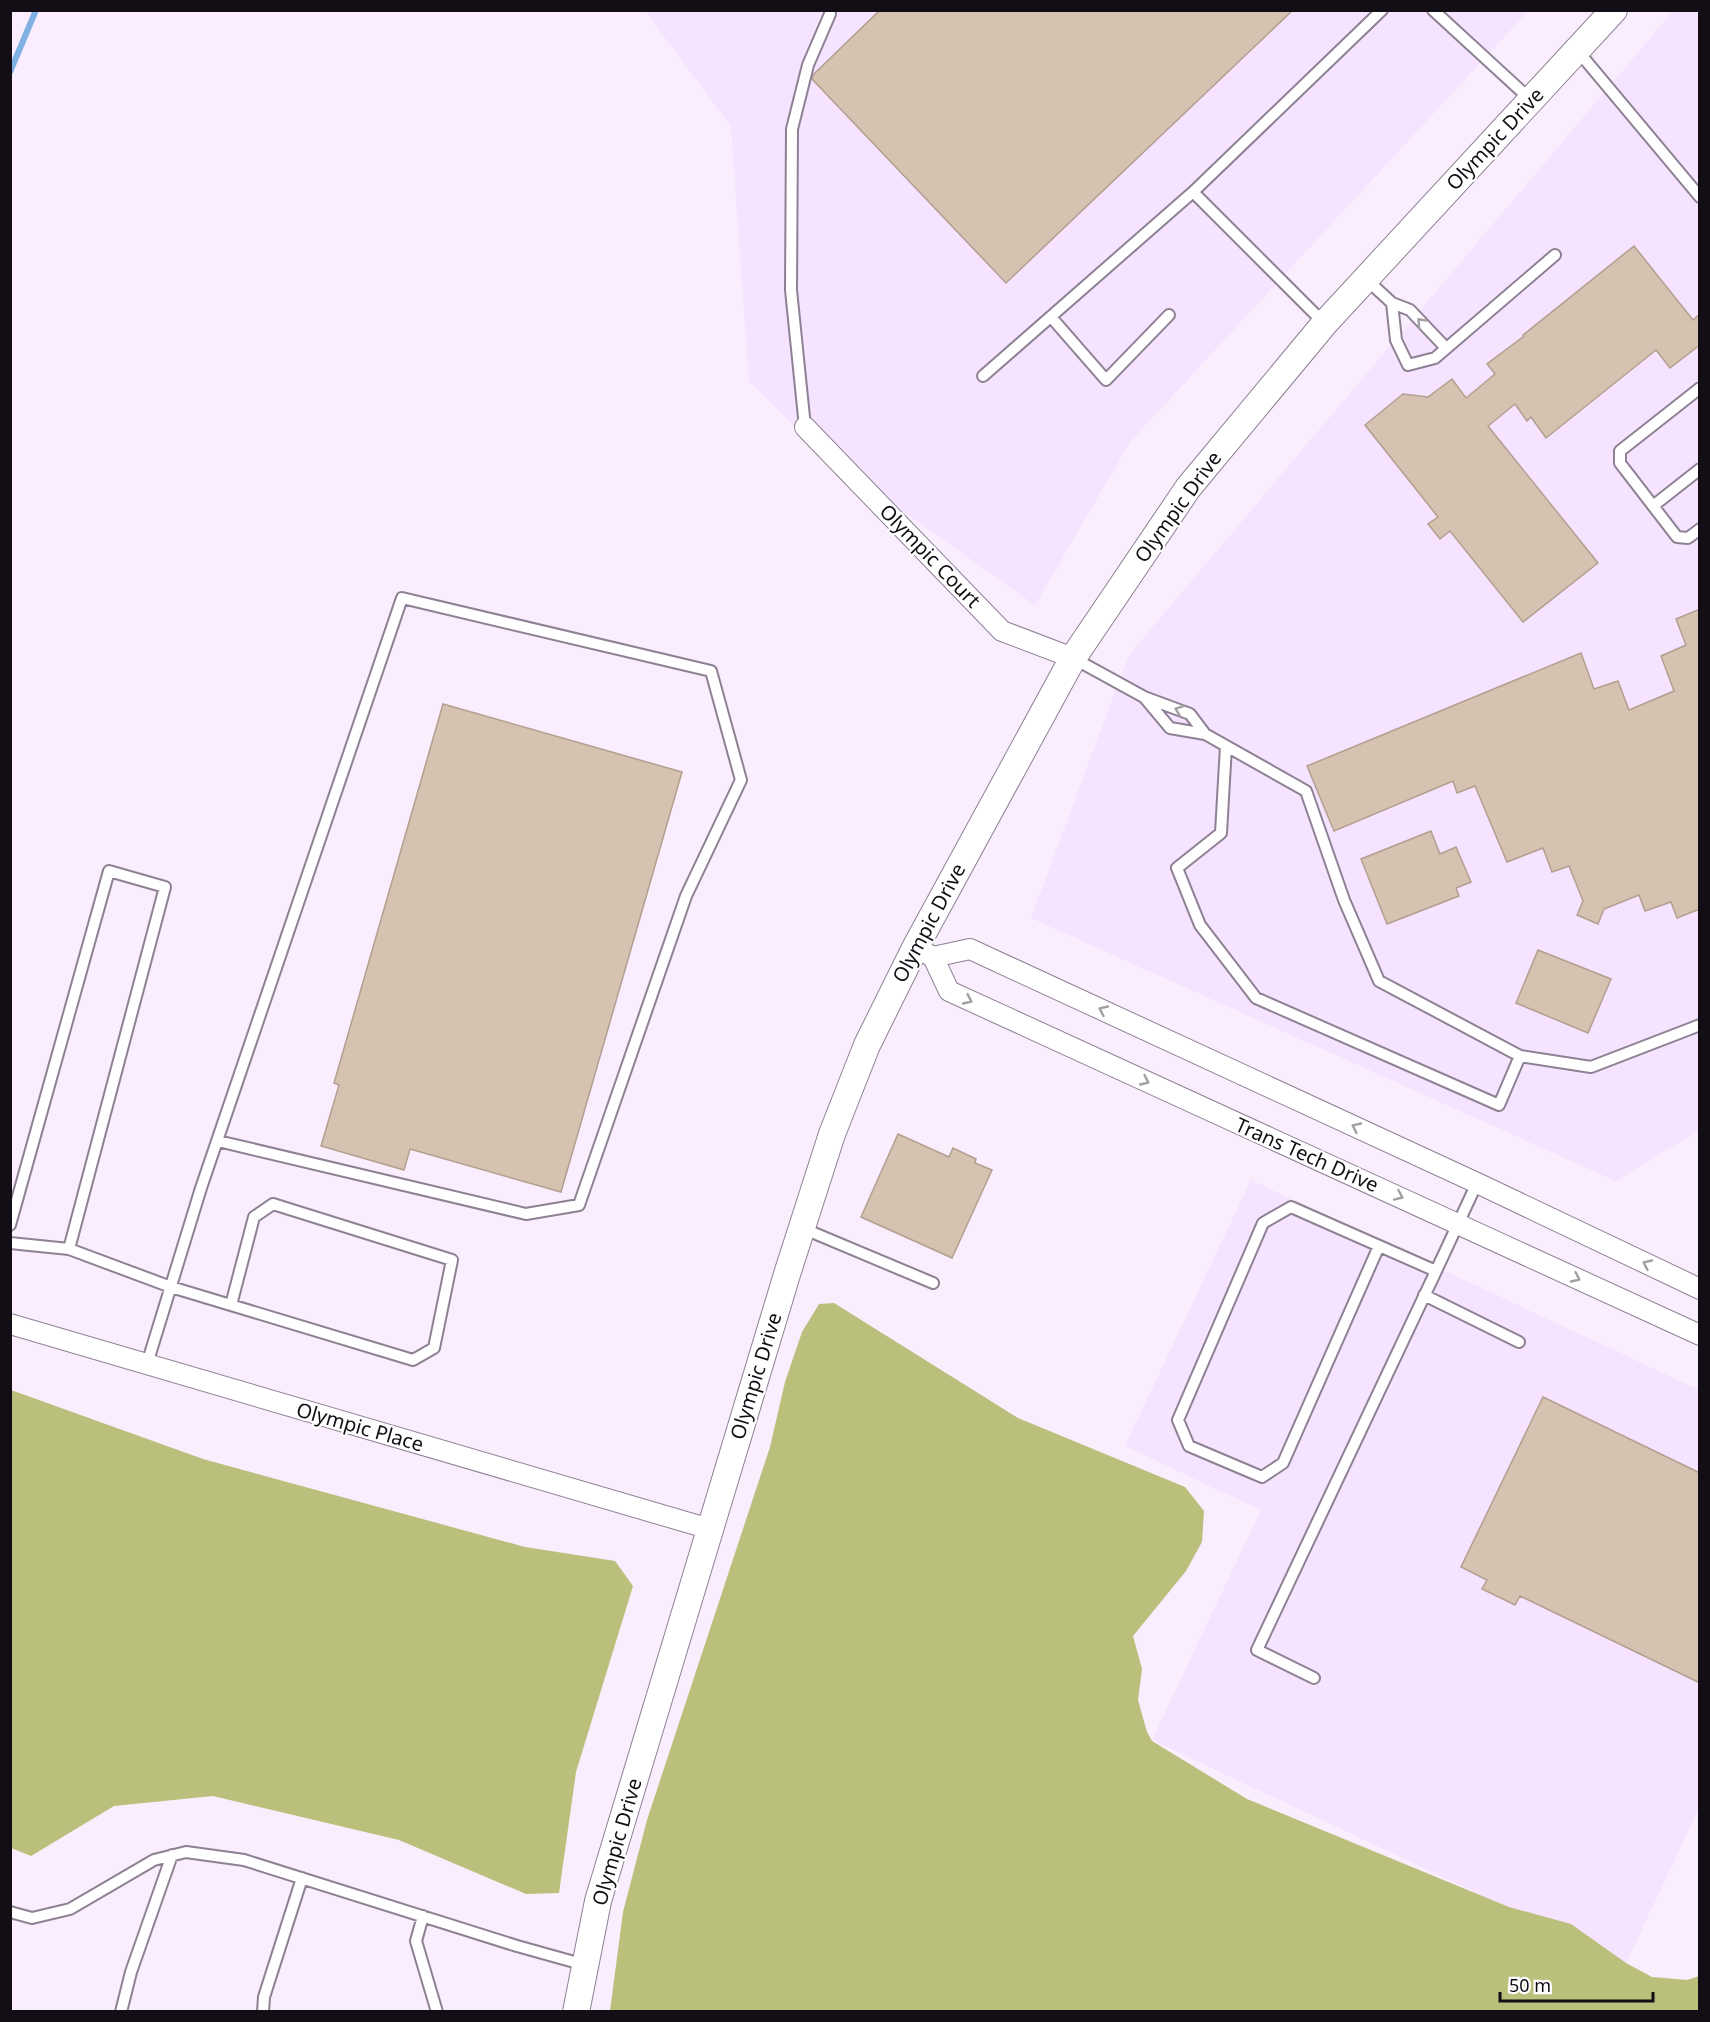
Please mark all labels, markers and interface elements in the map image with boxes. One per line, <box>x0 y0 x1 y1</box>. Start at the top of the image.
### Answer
street label: Olympic Drive <box>1440 81 1549 196</box>
one-way arrow <box>1418 319 1429 330</box>
street label: Olympic Drive <box>1128 446 1227 568</box>
street label: Olympic Court <box>874 498 987 613</box>
one-way arrow <box>1174 705 1185 717</box>
street label: Olympic Drive <box>886 858 971 987</box>
one-way arrow <box>961 993 972 1005</box>
one-way arrow <box>1098 1006 1109 1018</box>
one-way arrow <box>1139 1073 1150 1085</box>
street label: Trans Tech Drive <box>1231 1111 1383 1198</box>
one-way arrow <box>1352 1123 1363 1135</box>
one-way arrow <box>1393 1189 1404 1201</box>
one-way arrow <box>1642 1259 1653 1271</box>
one-way arrow <box>1570 1271 1581 1283</box>
street label: Olympic Drive <box>723 1309 788 1443</box>
street label: Olympic Place <box>293 1395 427 1458</box>
street label: Olympic Drive <box>585 1775 648 1909</box>
scale bar <box>1500 1965 1653 2003</box>
text: 50 m <box>1509 1973 1551 1997</box>

